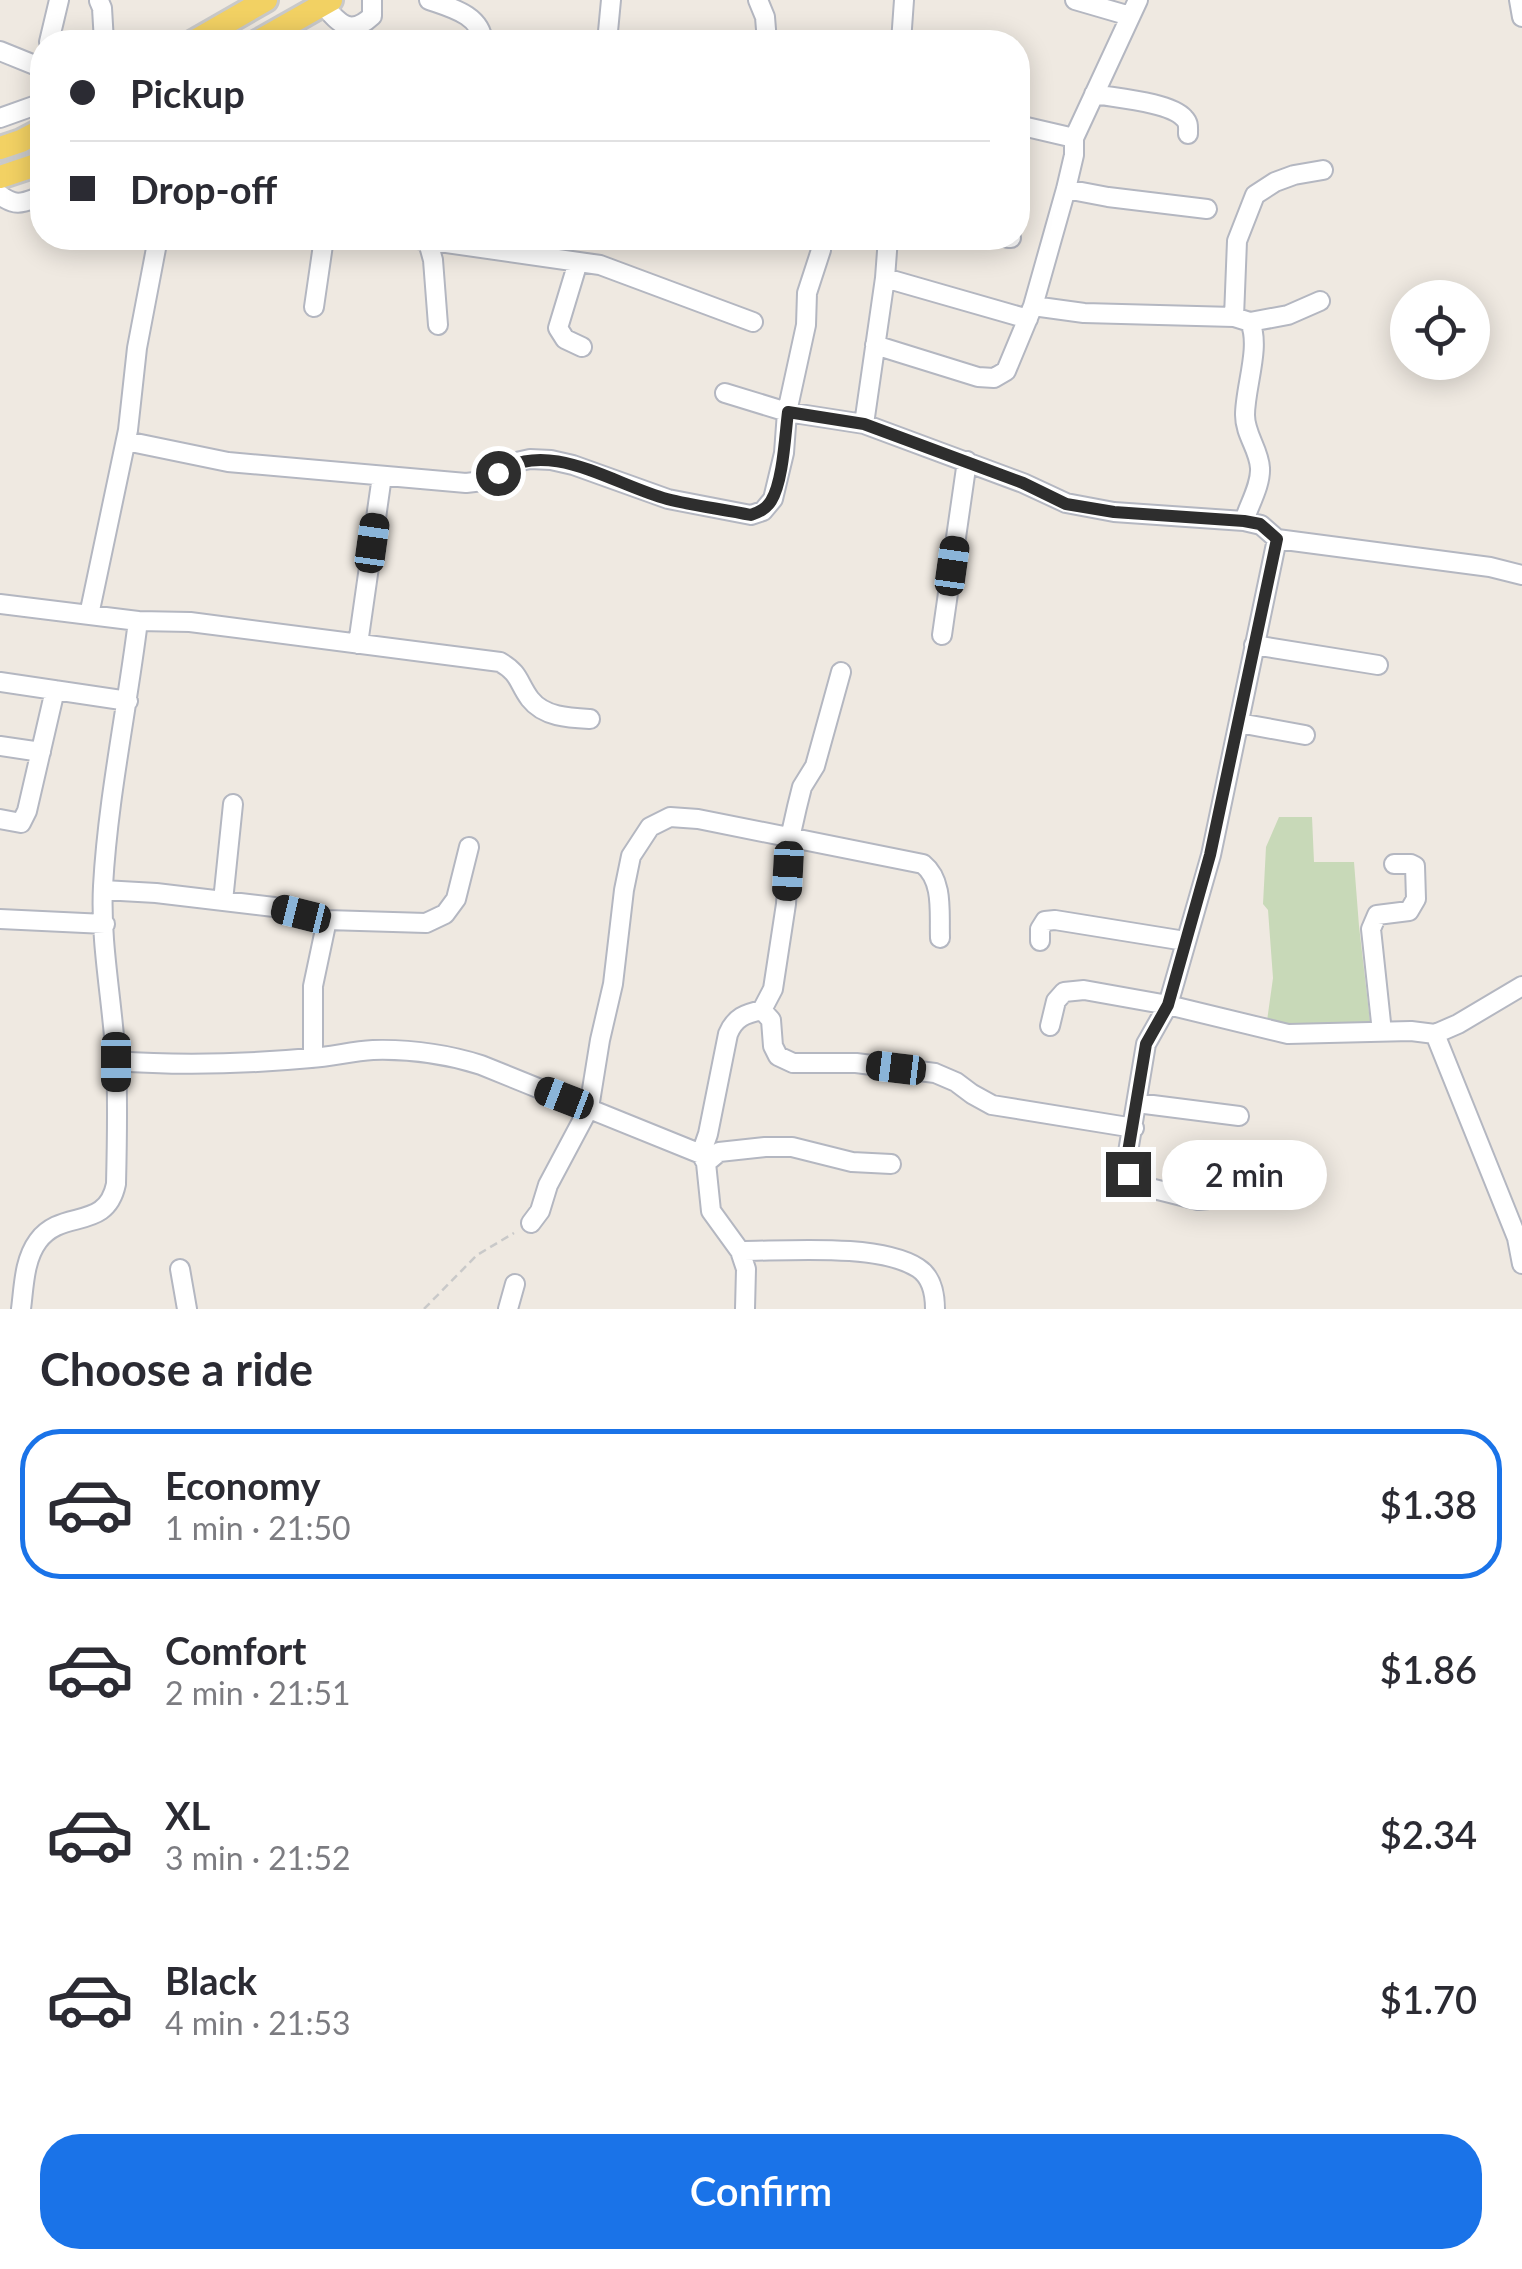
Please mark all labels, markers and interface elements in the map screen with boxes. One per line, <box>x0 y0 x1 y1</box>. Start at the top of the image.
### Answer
text: Pickup <box>130 70 245 116</box>
text: Drop-off <box>130 166 277 212</box>
map controls <box>1390 280 1490 380</box>
button: locate <box>1390 280 1490 380</box>
route start <box>476 451 521 496</box>
car <box>353 511 391 575</box>
car <box>933 534 971 598</box>
car <box>771 840 805 902</box>
car <box>268 892 334 936</box>
car <box>101 1032 131 1092</box>
car <box>864 1049 928 1087</box>
car <box>531 1073 597 1123</box>
callout: 2 min <box>1163 1139 1328 1209</box>
route end <box>1106 1152 1151 1197</box>
text: 2 min <box>1205 1155 1284 1194</box>
text: Choose a ride <box>40 1342 313 1396</box>
icon: car <box>45 1459 135 1549</box>
text: Economy <box>165 1462 320 1508</box>
text: $1.38 <box>1380 1481 1477 1527</box>
text: 1 min · 21:50 <box>165 1508 351 1547</box>
icon: car <box>45 1624 135 1714</box>
text: Comfort <box>165 1627 306 1673</box>
text: $1.86 <box>1380 1646 1477 1692</box>
text: 2 min · 21:51 <box>165 1673 351 1712</box>
icon: car <box>45 1789 135 1879</box>
text: XL <box>165 1792 210 1838</box>
text: $2.34 <box>1380 1811 1477 1857</box>
text: 3 min · 21:52 <box>165 1838 351 1877</box>
icon: car <box>45 1954 135 2044</box>
text: Black <box>165 1957 257 2003</box>
text: $1.70 <box>1380 1976 1477 2022</box>
text: 4 min · 21:53 <box>165 2003 351 2042</box>
button: Confirm <box>40 2134 1482 2249</box>

